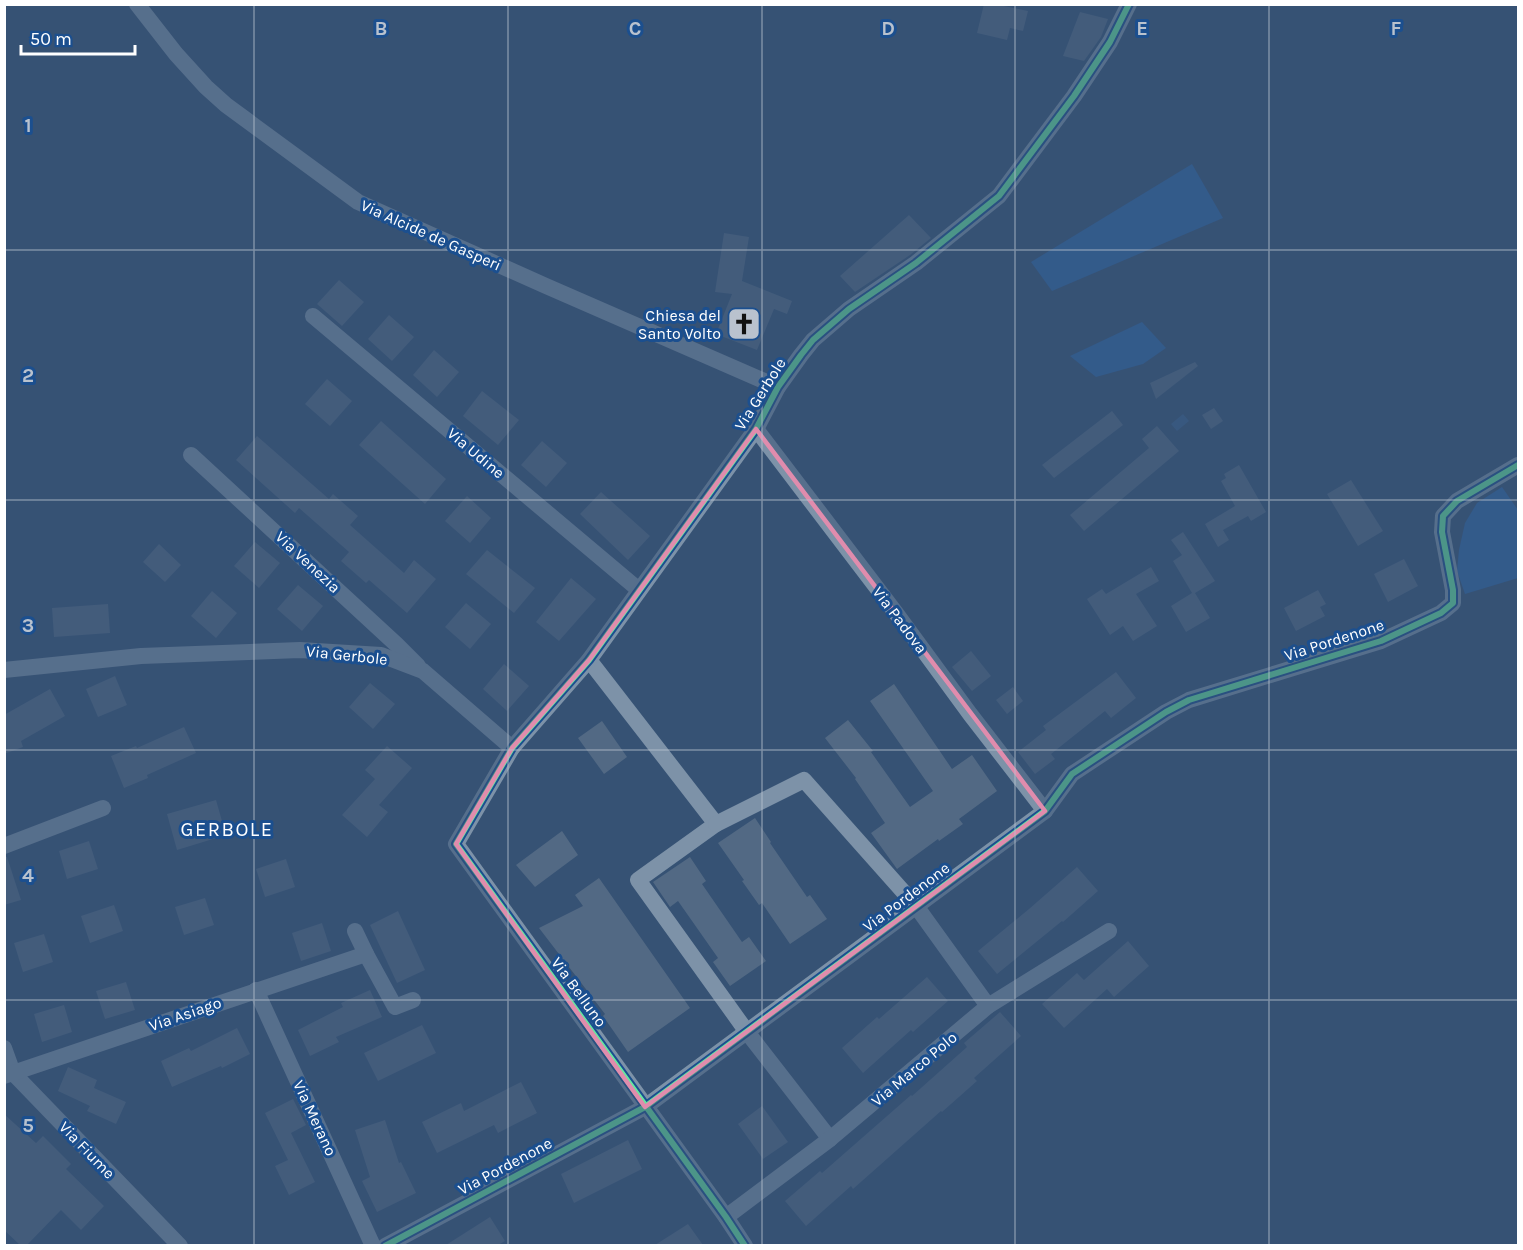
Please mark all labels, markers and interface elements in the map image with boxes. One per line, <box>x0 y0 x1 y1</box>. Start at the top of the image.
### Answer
text: B <box>375 17 387 40</box>
text: C <box>629 17 641 40</box>
text: D <box>881 17 895 40</box>
text: E <box>1136 17 1148 40</box>
text: F <box>1391 17 1402 40</box>
scale bar <box>21 18 135 56</box>
text: 50 m <box>30 28 72 50</box>
text: 1 <box>24 114 32 137</box>
street label: Via Alcide de Gasperi <box>358 195 504 275</box>
place label: Chiesa del Santo Volto <box>638 306 721 343</box>
church icon: Chiesa del Santo Volto <box>726 306 762 342</box>
street label: Via Gerbole <box>730 354 790 434</box>
text: 2 <box>22 364 34 387</box>
street label: Via Udine <box>443 424 509 482</box>
street label: Via Venezia <box>271 527 345 597</box>
street label: Via Padova <box>869 583 931 657</box>
text: 3 <box>22 614 34 637</box>
street label: Via Pordenone <box>1282 615 1386 665</box>
street label: Via Gerbole <box>305 641 389 669</box>
district label: GERBOLE <box>181 818 273 841</box>
street label: Via Pordenone <box>859 858 953 936</box>
text: 4 <box>22 864 34 887</box>
street label: Via Belluno <box>547 953 611 1031</box>
street label: Via Asiago <box>146 993 224 1035</box>
street label: Via Marco Polo <box>867 1028 961 1110</box>
street label: Via Merano <box>289 1077 341 1159</box>
text: 5 <box>22 1114 34 1137</box>
street label: Via Fiume <box>55 1117 119 1183</box>
street label: Via Pordenone <box>455 1133 555 1199</box>

